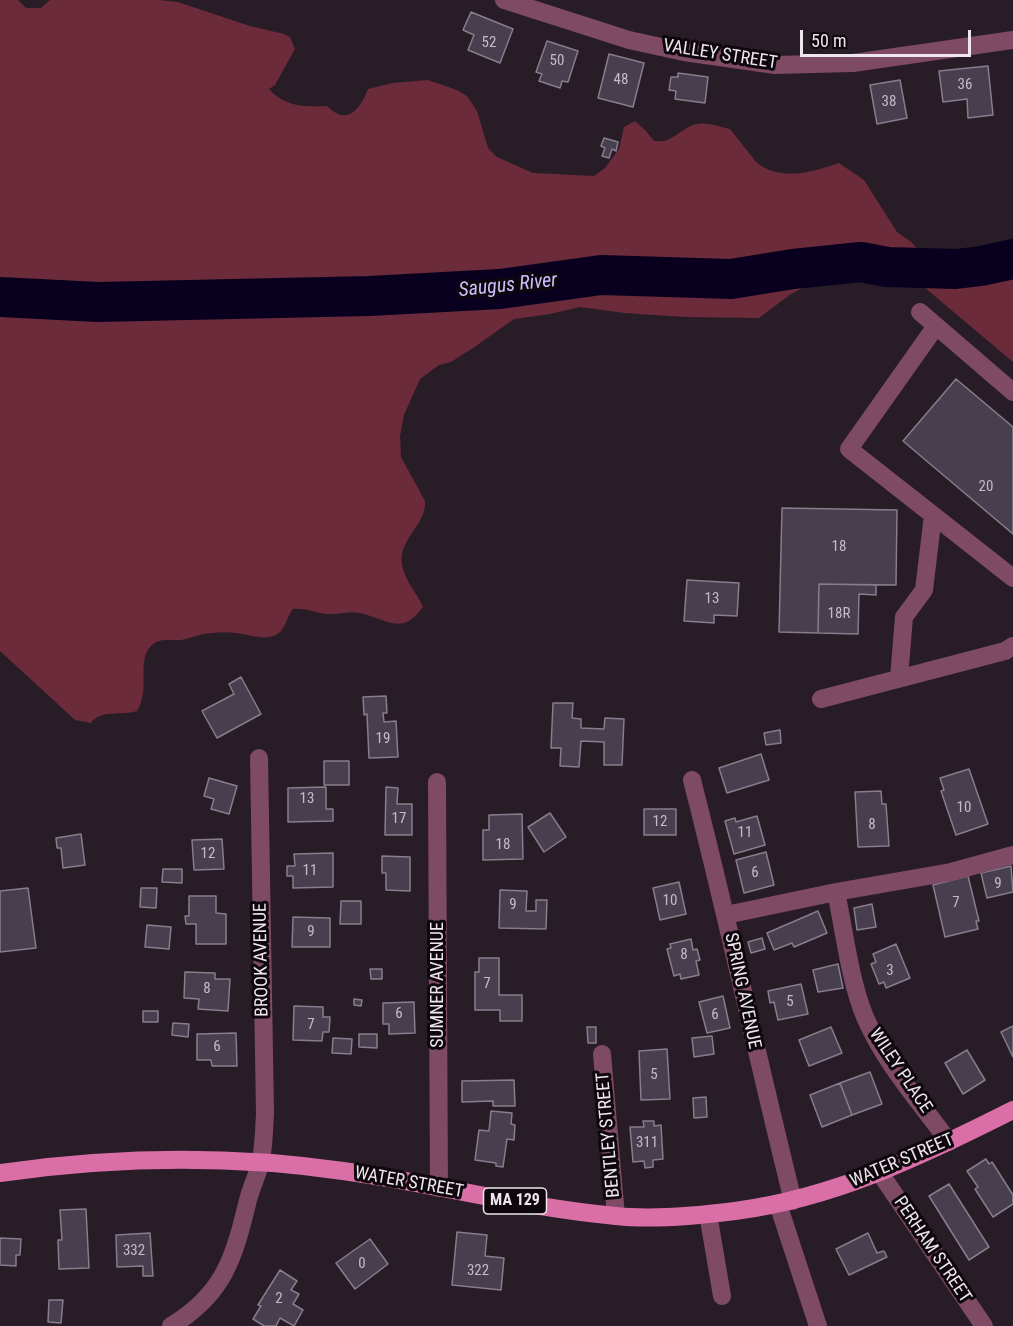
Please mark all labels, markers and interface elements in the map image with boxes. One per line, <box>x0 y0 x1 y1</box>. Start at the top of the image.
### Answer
scale bar <box>803 18 974 56</box>
text: 50 m <box>811 30 846 51</box>
house number: 52 <box>482 34 496 52</box>
street label: VALLEY STREET <box>661 35 779 75</box>
house number: 50 <box>550 52 564 70</box>
house number: 48 <box>614 71 628 89</box>
house number: 36 <box>958 76 972 94</box>
house number: 38 <box>882 93 896 111</box>
water label: Saugus River <box>458 269 558 303</box>
house number: 20 <box>979 478 993 496</box>
house number: 18 <box>832 538 846 556</box>
house number: 13 <box>705 590 719 608</box>
house number: 18R <box>828 605 850 623</box>
house number: 19 <box>376 730 390 748</box>
house number: 13 <box>300 790 314 808</box>
house number: 10 <box>957 799 971 817</box>
house number: 17 <box>392 810 406 828</box>
house number: 12 <box>653 813 667 831</box>
house number: 8 <box>868 816 876 834</box>
house number: 11 <box>738 824 752 842</box>
house number: 18 <box>496 836 510 854</box>
house number: 12 <box>201 845 215 863</box>
house number: 11 <box>303 862 317 880</box>
house number: 6 <box>751 864 759 882</box>
house number: 9 <box>994 875 1002 893</box>
house number: 10 <box>663 892 677 910</box>
house number: 7 <box>952 894 960 912</box>
house number: 9 <box>509 896 517 914</box>
street label: BROOK AVENUE <box>250 903 274 1017</box>
street label: SUMNER AVENUE <box>427 922 449 1048</box>
house number: 9 <box>307 923 315 941</box>
street label: SPRING AVENUE <box>719 931 765 1051</box>
house number: 8 <box>680 946 688 964</box>
house number: 3 <box>886 962 894 980</box>
house number: 7 <box>483 975 491 993</box>
house number: 8 <box>203 980 211 998</box>
house number: 5 <box>786 993 794 1011</box>
house number: 6 <box>395 1005 403 1023</box>
house number: 6 <box>711 1006 719 1024</box>
house number: 7 <box>307 1016 315 1034</box>
street label: WILEY PLACE <box>864 1025 936 1117</box>
house number: 6 <box>213 1038 221 1056</box>
house number: 5 <box>650 1066 658 1084</box>
street label: BENTLEY STREET <box>593 1071 625 1199</box>
street label: WATER STREET <box>847 1130 957 1192</box>
house number: 311 <box>636 1134 658 1152</box>
street label: WATER STREET <box>353 1163 465 1203</box>
road number: MA 129 <box>484 1188 546 1214</box>
street label: PERHAM STREET <box>888 1193 976 1307</box>
house number: 332 <box>123 1242 145 1260</box>
house number: 0 <box>358 1255 366 1273</box>
house number: 322 <box>467 1262 489 1280</box>
house number: 2 <box>275 1290 283 1308</box>

